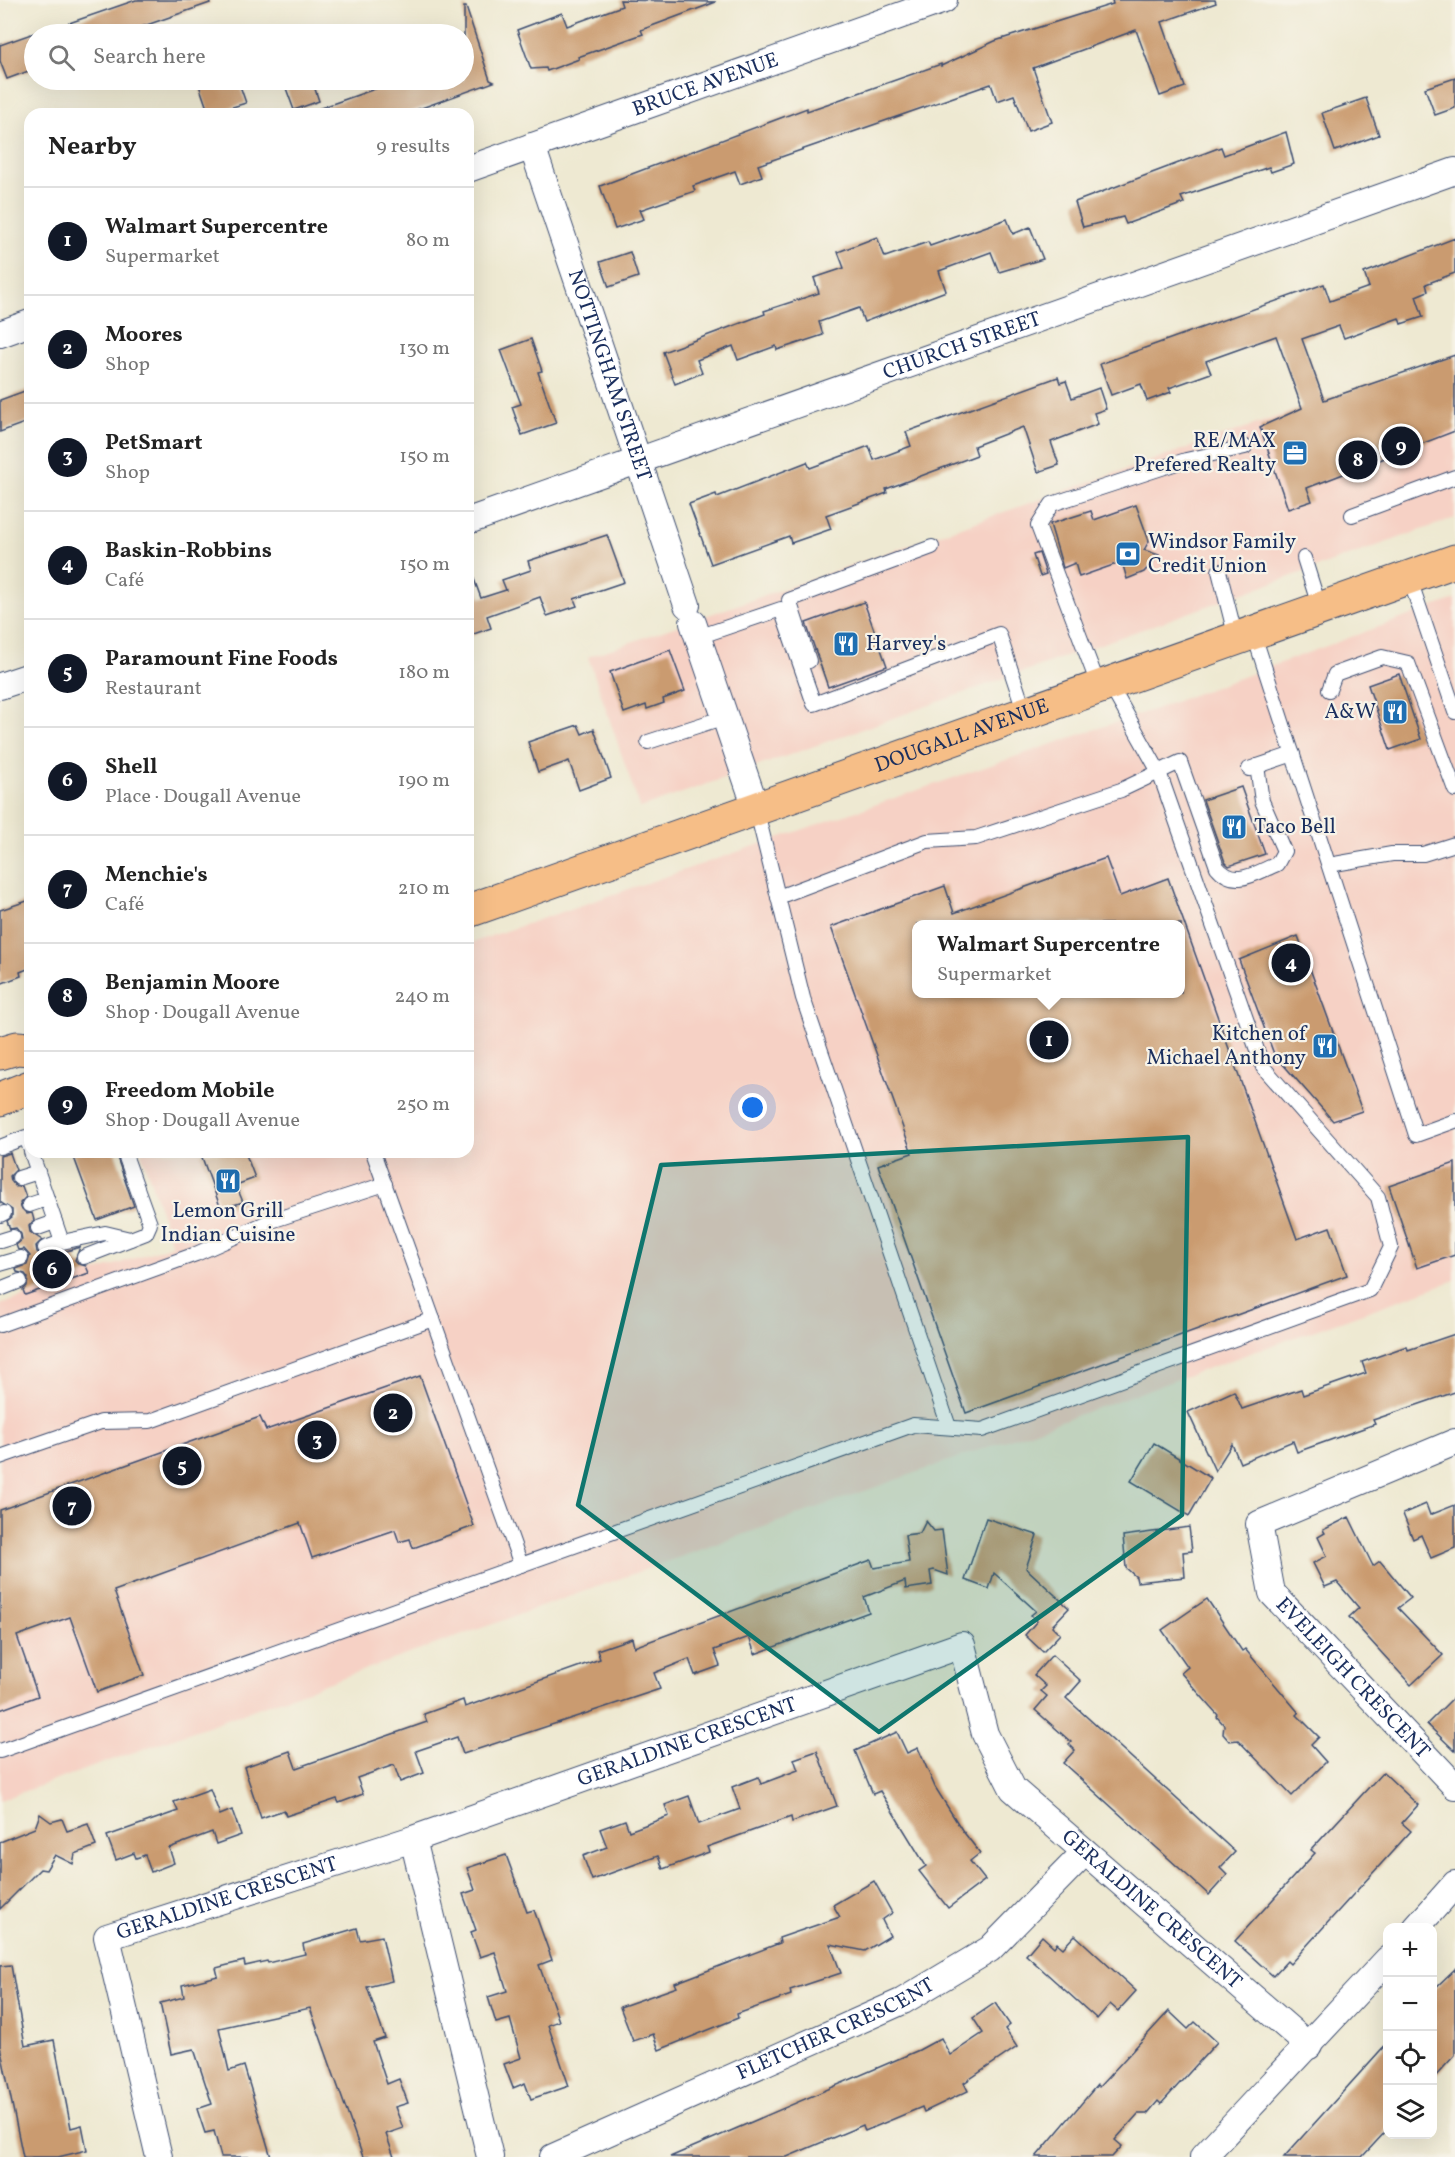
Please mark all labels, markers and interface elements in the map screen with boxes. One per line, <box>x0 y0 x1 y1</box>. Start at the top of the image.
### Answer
search box <box>24 24 474 90</box>
icon: search <box>45 41 78 74</box>
text: Search here <box>93 42 206 73</box>
street label: BRUCE AVENUE <box>628 45 783 124</box>
text: Nearby <box>48 129 137 165</box>
text: 9 results <box>376 133 450 161</box>
text: Walmart Supercentre <box>105 212 328 243</box>
text: 1 <box>63 227 72 255</box>
text: 80 m <box>406 227 450 255</box>
text: Supermarket <box>105 243 220 271</box>
street label: NOTTINGHAM STREET <box>560 266 659 485</box>
street label: CHURCH STREET <box>879 304 1045 387</box>
text: Moores <box>105 320 183 351</box>
text: 2 <box>62 335 73 363</box>
text: 130 m <box>399 335 450 363</box>
text: Shop <box>105 351 150 379</box>
pin: 9 <box>1382 424 1420 468</box>
place label: RE/MAX Prefered Realty <box>1134 427 1277 480</box>
text: PetSmart <box>105 428 202 459</box>
office icon: RE/MAX Prefered Realty <box>1280 438 1310 468</box>
pin: 8 <box>1338 438 1378 482</box>
text: 3 <box>62 443 73 471</box>
text: 150 m <box>399 443 450 471</box>
text: Shop <box>105 459 150 487</box>
place label: Windsor Family Credit Union <box>1148 528 1297 581</box>
text: Baskin-Robbins <box>105 536 272 567</box>
bank icon: Windsor Family Credit Union <box>1113 539 1143 569</box>
text: 4 <box>61 551 74 579</box>
text: 150 m <box>399 551 450 579</box>
text: Café <box>105 567 144 595</box>
restaurant icon: Harvey's <box>831 629 861 659</box>
place label: Harvey's <box>866 630 946 659</box>
text: Paramount Fine Foods <box>105 644 338 675</box>
text: 5 <box>63 659 72 687</box>
text: 180 m <box>398 659 450 687</box>
text: Restaurant <box>105 675 202 703</box>
street label: DOUGALL AVENUE <box>871 692 1053 780</box>
restaurant icon: A&W <box>1380 697 1410 727</box>
place label: A&W <box>1325 698 1376 727</box>
text: Shell <box>105 752 157 783</box>
text: 6 <box>62 767 73 795</box>
text: 190 m <box>398 767 450 795</box>
text: Place · Dougall Avenue <box>105 783 301 811</box>
restaurant icon: Taco Bell <box>1219 812 1249 842</box>
place label: Taco Bell <box>1254 813 1336 842</box>
text: Menchie's <box>105 860 208 891</box>
text: 7 <box>63 875 72 903</box>
text: 210 m <box>398 875 450 903</box>
text: Café <box>105 891 144 919</box>
popup <box>912 920 1185 998</box>
text: Walmart Supercentre <box>937 930 1160 961</box>
pin: 4 <box>1272 940 1310 986</box>
text: Supermarket <box>937 961 1052 989</box>
text: Benjamin Moore <box>105 968 280 999</box>
text: 8 <box>62 983 73 1011</box>
text: 240 m <box>395 983 450 1011</box>
text: Shop · Dougall Avenue <box>105 999 300 1027</box>
pin: 1 <box>1030 1018 1068 1062</box>
place label: Kitchen of Michael Anthony <box>1146 1020 1308 1073</box>
restaurant icon: Kitchen of Michael Anthony <box>1310 1031 1340 1061</box>
text: Freedom Mobile <box>105 1076 275 1107</box>
text: 9 <box>62 1091 73 1119</box>
text: 250 m <box>396 1091 450 1119</box>
your location <box>738 1093 767 1122</box>
text: Shop · Dougall Avenue <box>105 1107 300 1135</box>
restaurant icon: Lemon Grill Indian Cuisine <box>213 1166 243 1196</box>
place label: Lemon Grill Indian Cuisine <box>160 1197 296 1250</box>
pin: 6 <box>32 1246 72 1292</box>
pin: 2 <box>374 1390 412 1436</box>
pin: 3 <box>298 1418 336 1462</box>
pin: 5 <box>162 1444 201 1488</box>
pin: 7 <box>52 1484 92 1528</box>
street label: EVELEIGH CRESCENT <box>1269 1591 1437 1765</box>
street label: GERALDINE CRESCENT <box>573 1690 801 1794</box>
street label: GERALDINE CRESCENT <box>1055 1823 1248 1996</box>
street label: GERALDINE CRESCENT <box>113 1850 341 1948</box>
map controls <box>1383 1923 1437 2139</box>
button: + <box>1383 1923 1437 1977</box>
street label: FLETCHER CRESCENT <box>732 1971 940 2088</box>
button: − <box>1383 1977 1437 2031</box>
button: locate <box>1383 2031 1437 2085</box>
button: layers <box>1383 2085 1437 2139</box>

